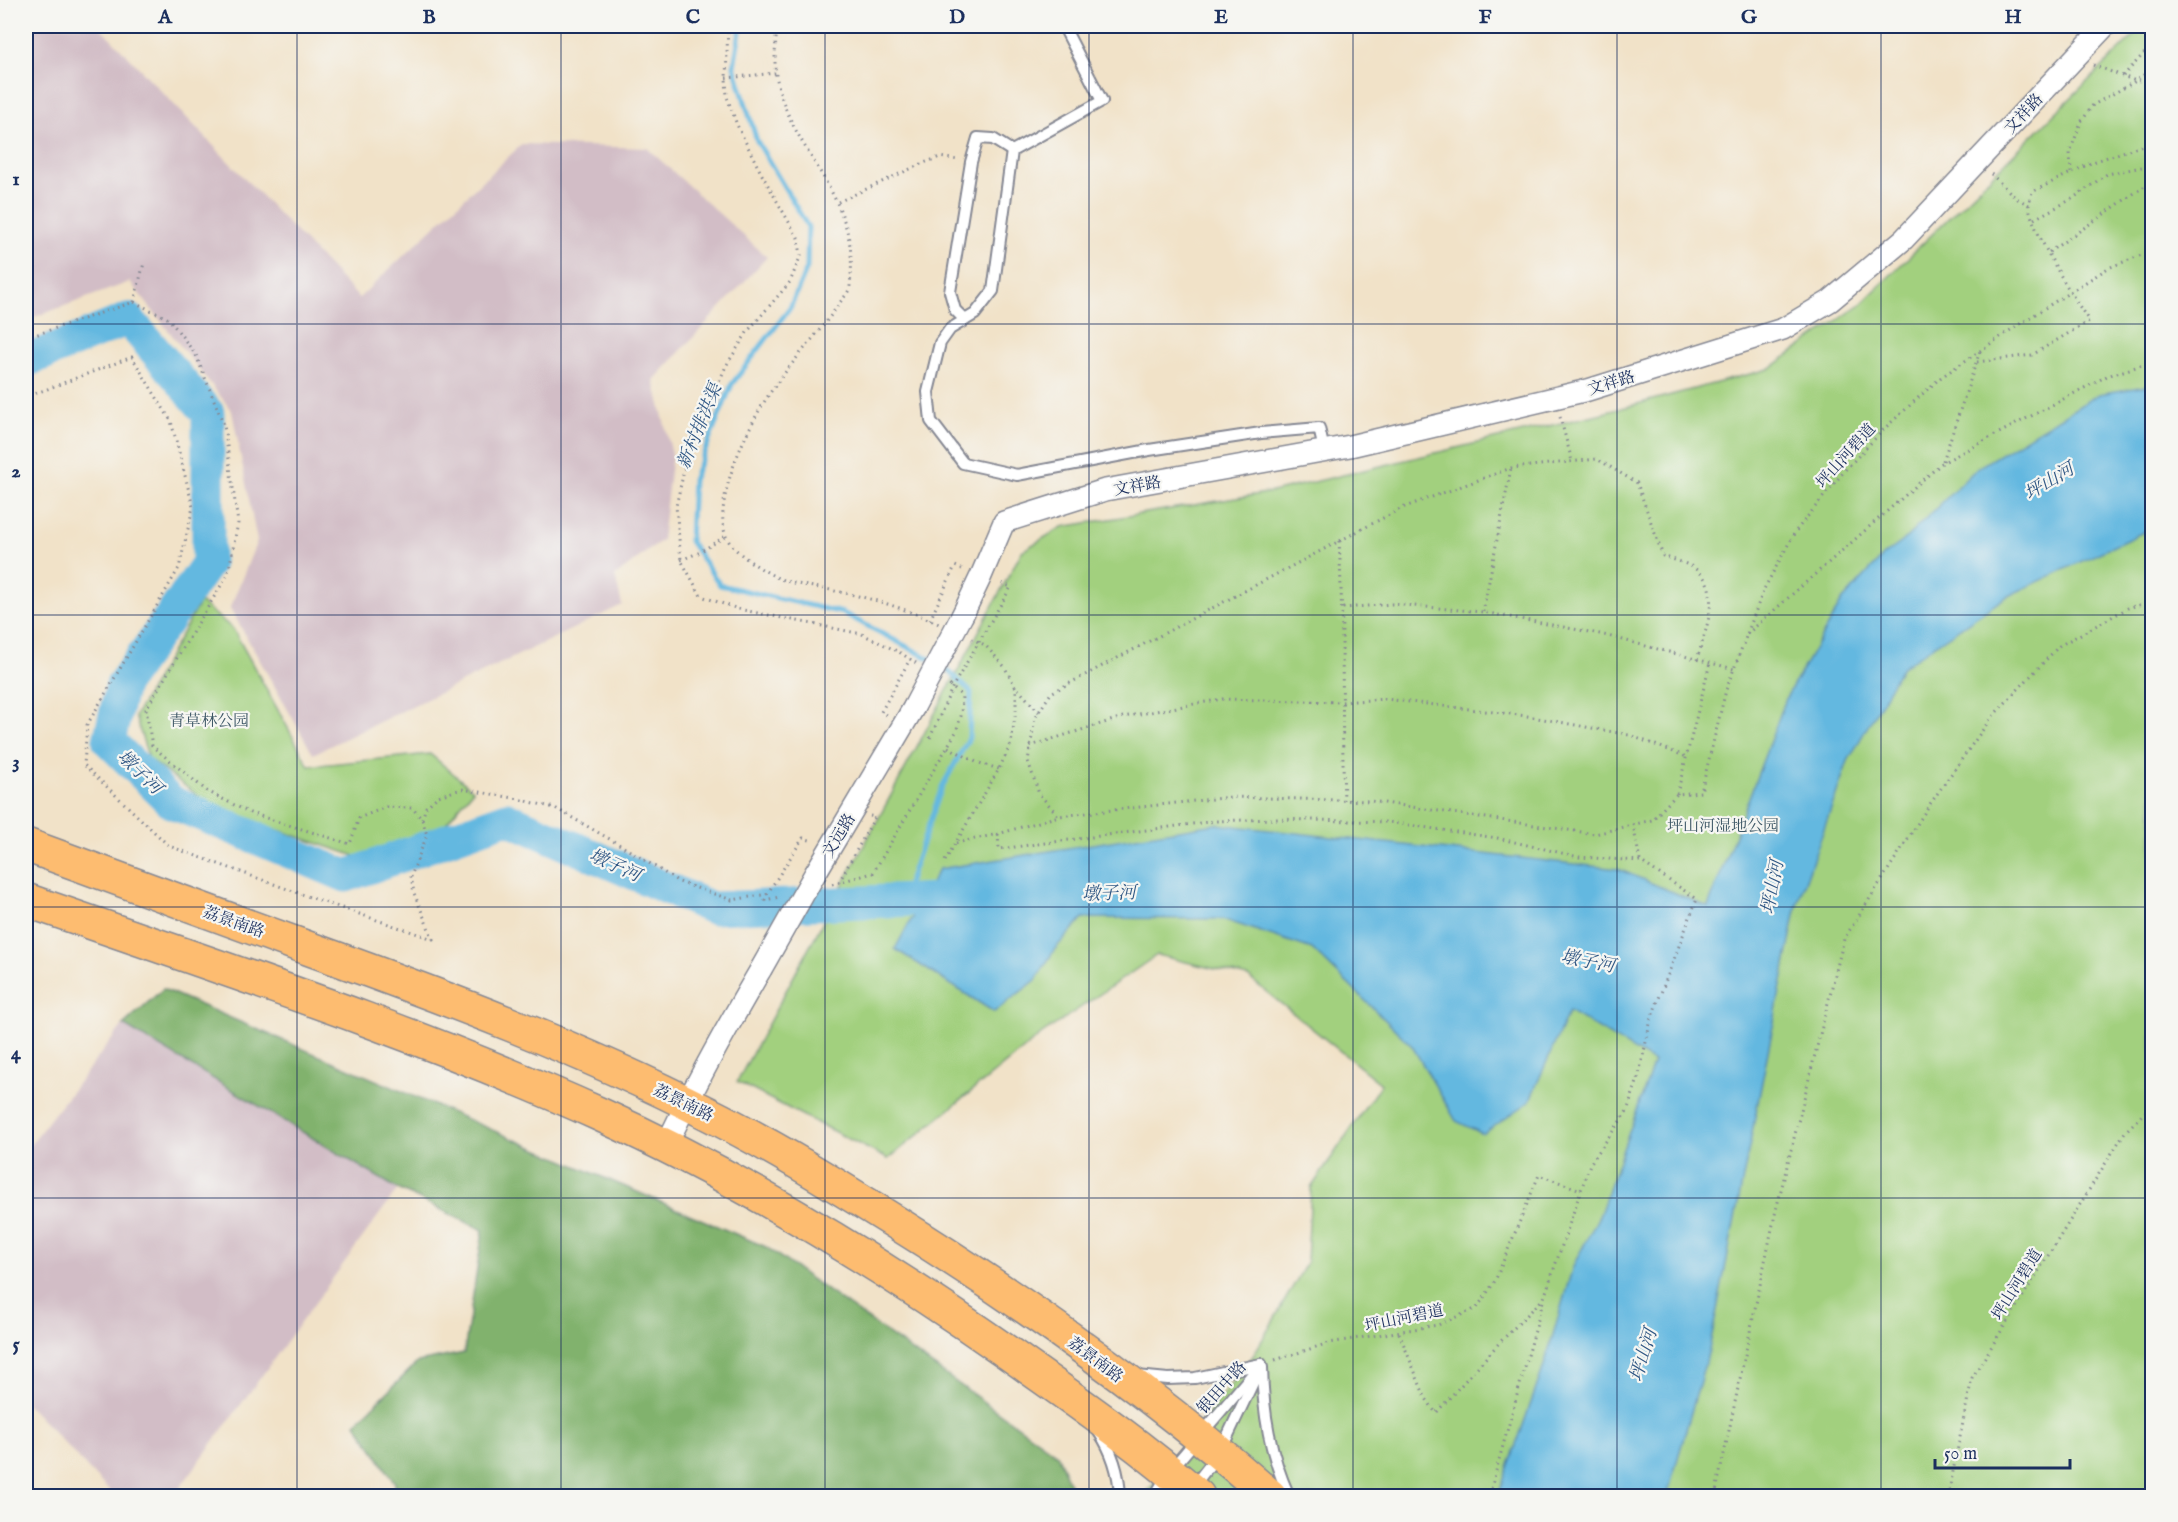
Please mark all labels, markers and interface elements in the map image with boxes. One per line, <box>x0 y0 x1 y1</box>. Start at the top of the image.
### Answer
text: A <box>157 5 173 30</box>
text: B <box>422 5 436 30</box>
text: C <box>686 5 700 30</box>
text: D <box>949 5 965 30</box>
text: E <box>1214 5 1228 30</box>
text: F <box>1479 5 1492 30</box>
text: G <box>1741 5 1758 30</box>
text: H <box>2004 5 2022 30</box>
street label: 文祥路 <box>2001 90 2048 139</box>
text: 1 <box>12 167 20 192</box>
street label: 文祥路 <box>1586 367 1637 400</box>
water label: 新村排洪渠 <box>673 378 729 473</box>
street label: 坪山河碧道 <box>1812 420 1881 493</box>
water label: 坪山河 <box>2021 457 2081 506</box>
text: 2 <box>11 459 21 484</box>
street label: 文祥路 <box>1112 473 1163 501</box>
park label: 青草林公园 <box>169 712 249 732</box>
water label: 墩子河 <box>112 746 169 802</box>
text: 3 <box>12 750 20 775</box>
street label: 文远路 <box>819 810 861 862</box>
park label: 坪山河湿地公园 <box>1667 817 1779 837</box>
water label: 墩子河 <box>585 845 646 889</box>
water label: 坪山河 <box>1757 856 1790 916</box>
water label: 墩子河 <box>1082 882 1139 907</box>
street label: 荔景南路 <box>200 903 267 943</box>
water label: 墩子河 <box>1559 946 1619 979</box>
text: 4 <box>11 1041 22 1066</box>
street label: 荔景南路 <box>650 1081 716 1127</box>
street label: 坪山河碧道 <box>1988 1246 2047 1324</box>
street label: 坪山河碧道 <box>1363 1301 1446 1337</box>
water label: 坪山河 <box>1626 1323 1664 1385</box>
text: 5 <box>12 1332 20 1357</box>
street label: 荔景南路 <box>1063 1333 1126 1388</box>
street label: 银田中路 <box>1194 1358 1251 1419</box>
scale bar <box>1935 1432 2070 1470</box>
text: 50 m <box>1944 1443 1977 1466</box>

